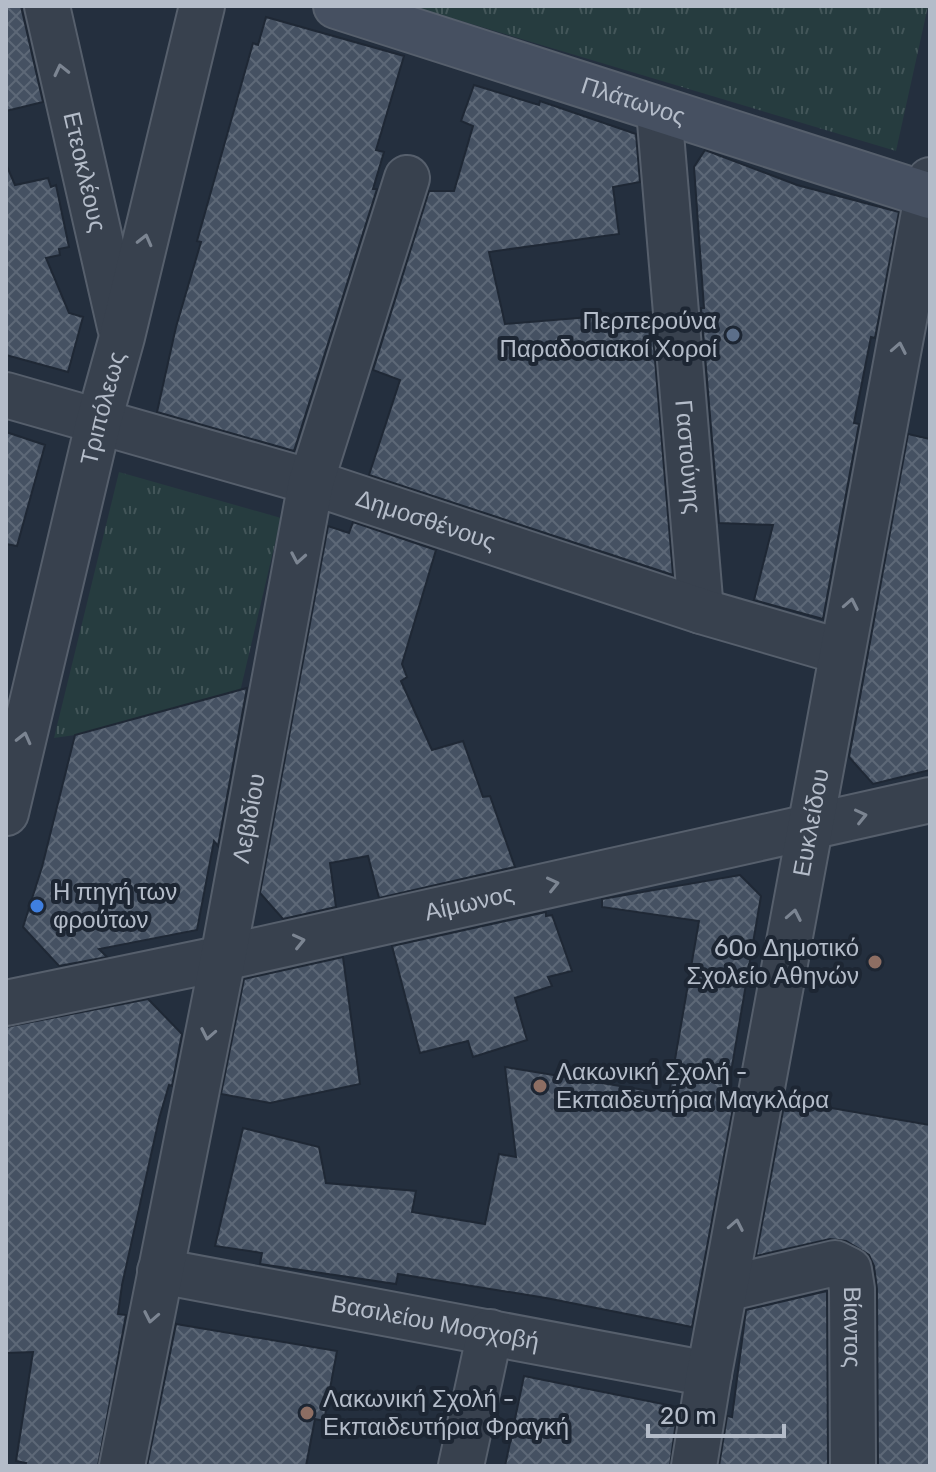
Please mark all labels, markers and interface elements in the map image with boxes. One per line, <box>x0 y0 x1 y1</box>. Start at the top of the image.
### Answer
one-way arrow <box>53 64 70 77</box>
street label: Πλάτωνος <box>578 71 689 131</box>
street label: Ετεοκλέους <box>57 109 112 235</box>
one-way arrow <box>136 234 153 248</box>
place label: Περπερούνα Παραδοσιακοί Χοροί <box>500 307 718 363</box>
marker: Περπερούνα Παραδοσιακοί Χοροί <box>724 326 742 344</box>
one-way arrow <box>889 341 906 355</box>
street label: Τριπόλεως <box>75 349 131 468</box>
street label: Γαστούνης <box>669 399 707 515</box>
street label: Δημοσθένους <box>352 484 499 556</box>
one-way arrow <box>290 552 307 565</box>
one-way arrow <box>842 597 859 611</box>
one-way arrow <box>15 731 32 745</box>
street label: Ευκλείδου <box>787 766 835 879</box>
street label: Λεβιδίου <box>227 771 271 866</box>
one-way arrow <box>854 808 868 825</box>
one-way arrow <box>546 877 559 894</box>
place label: Η πηγή των φρούτων <box>53 878 177 934</box>
street label: Αίμωνος <box>422 879 517 927</box>
marker: Η πηγή των φρούτων <box>28 897 46 915</box>
one-way arrow <box>784 908 801 921</box>
one-way arrow <box>292 933 305 950</box>
place label: 60ο Δημοτικό Σχολείο Αθηνών <box>687 934 859 990</box>
marker: 60ο Δημοτικό Σχολείο Αθηνών <box>866 953 884 971</box>
one-way arrow <box>200 1028 217 1041</box>
place label: Λακωνική Σχολή - Εκπαιδευτήρια Μαγκλάρα <box>556 1058 829 1114</box>
marker: Λακωνική Σχολή - Εκπαιδευτήρια Μαγκλάρα <box>531 1077 549 1095</box>
one-way arrow <box>727 1219 744 1232</box>
street label: Βίαντος <box>838 1286 866 1368</box>
street label: Βασιλείου Μοσχοβή <box>329 1289 542 1356</box>
one-way arrow <box>143 1310 160 1323</box>
place label: Λακωνική Σχολή - Εκπαιδευτήρια Φραγκή <box>323 1385 569 1441</box>
scale bar <box>648 1388 784 1438</box>
text: 20 m <box>660 1402 717 1430</box>
marker: Λακωνική Σχολή - Εκπαιδευτήρια Φραγκή <box>298 1404 316 1422</box>

